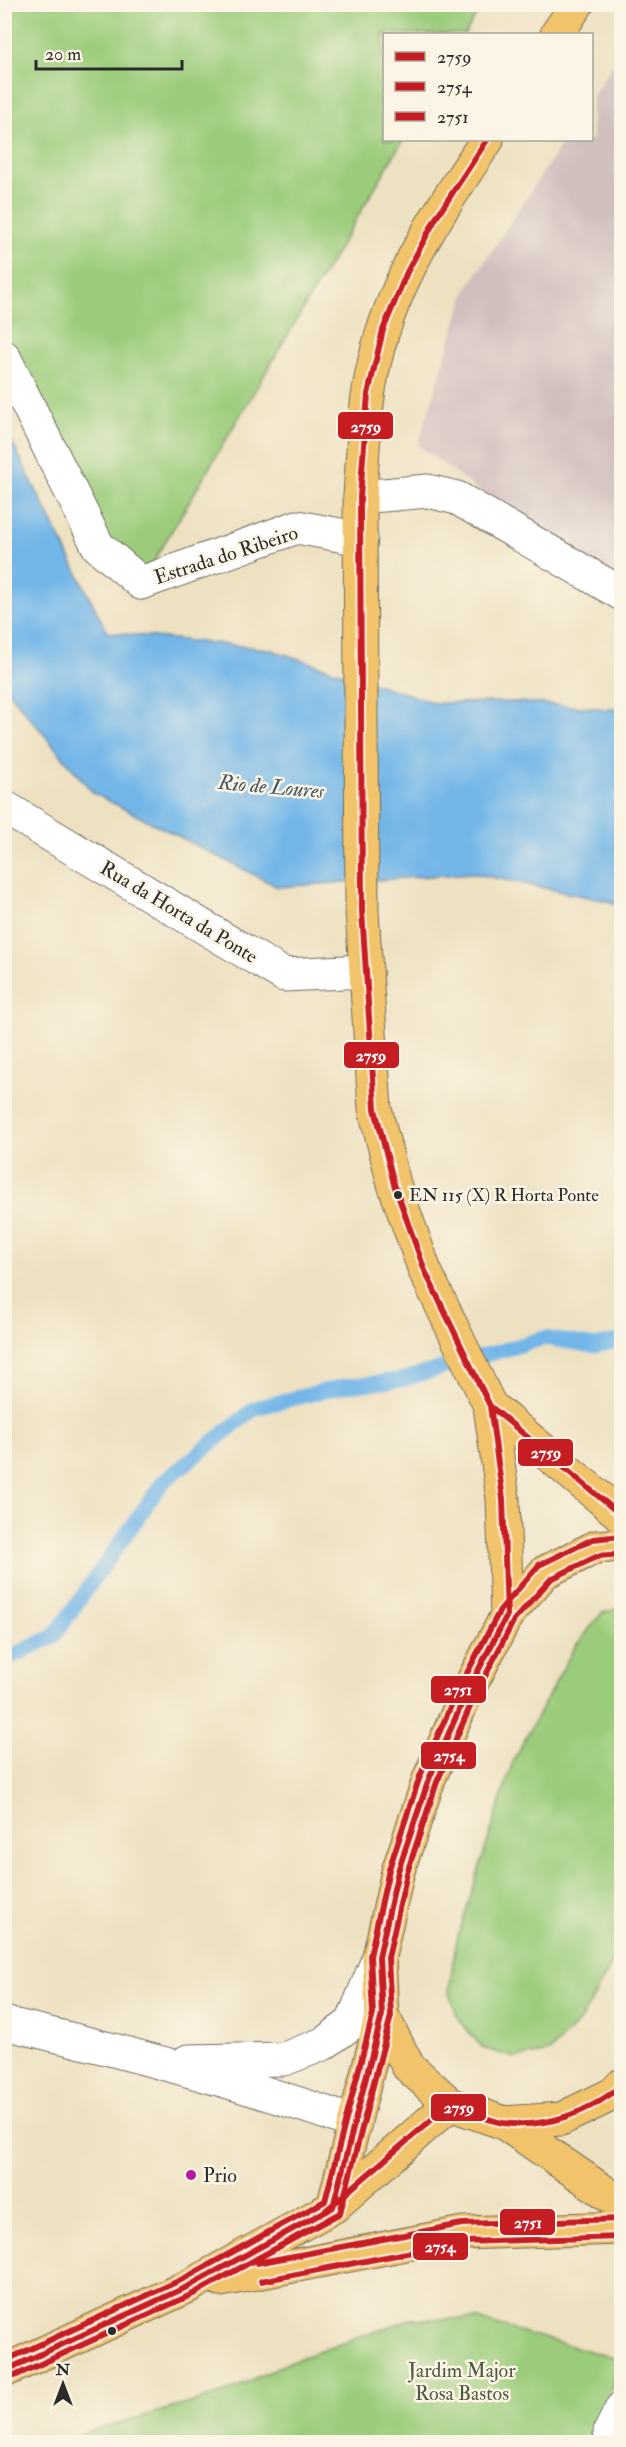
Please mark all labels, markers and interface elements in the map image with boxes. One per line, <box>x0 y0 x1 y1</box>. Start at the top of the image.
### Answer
scale bar <box>36 33 182 71</box>
legend <box>383 33 593 141</box>
text: 20 m <box>45 43 81 66</box>
text: 2759 <box>437 46 471 69</box>
text: 2754 <box>437 76 473 99</box>
text: 2751 <box>437 106 469 129</box>
line badge: 2759 <box>337 411 394 440</box>
text: 2759 <box>351 417 381 437</box>
street label: Estrada do Ribeiro <box>151 520 301 590</box>
water label: Rio de Loures <box>216 769 326 805</box>
street label: Rua da Horta da Ponte <box>96 855 262 969</box>
line badge: 2759 <box>343 1041 400 1069</box>
text: 2759 <box>356 1046 386 1066</box>
place label: EN 115 (X) R Horta Ponte <box>409 1184 599 1207</box>
marker: EN 115 (X) R Horta Ponte <box>392 1189 404 1201</box>
line badge: 2759 <box>517 1438 574 1467</box>
text: 2759 <box>531 1443 561 1463</box>
line badge: 2751 <box>430 1675 487 1704</box>
text: 2751 <box>444 1680 472 1700</box>
line badge: 2754 <box>420 1741 477 1770</box>
text: 2754 <box>434 1746 466 1766</box>
line badge: 2759 <box>430 2093 487 2122</box>
text: 2759 <box>444 2098 474 2118</box>
place label: Prio <box>203 2163 237 2188</box>
marker: Prio <box>184 2168 198 2182</box>
line badge: 2751 <box>499 2208 556 2236</box>
text: 2751 <box>514 2213 542 2233</box>
line badge: 2754 <box>412 2232 469 2261</box>
text: 2754 <box>425 2237 457 2257</box>
unlabelled marker <box>106 2325 118 2337</box>
north arrow <box>33 2354 93 2414</box>
park label: Jardim Major Rosa Bastos <box>407 2358 516 2406</box>
text: N <box>55 2360 71 2380</box>

